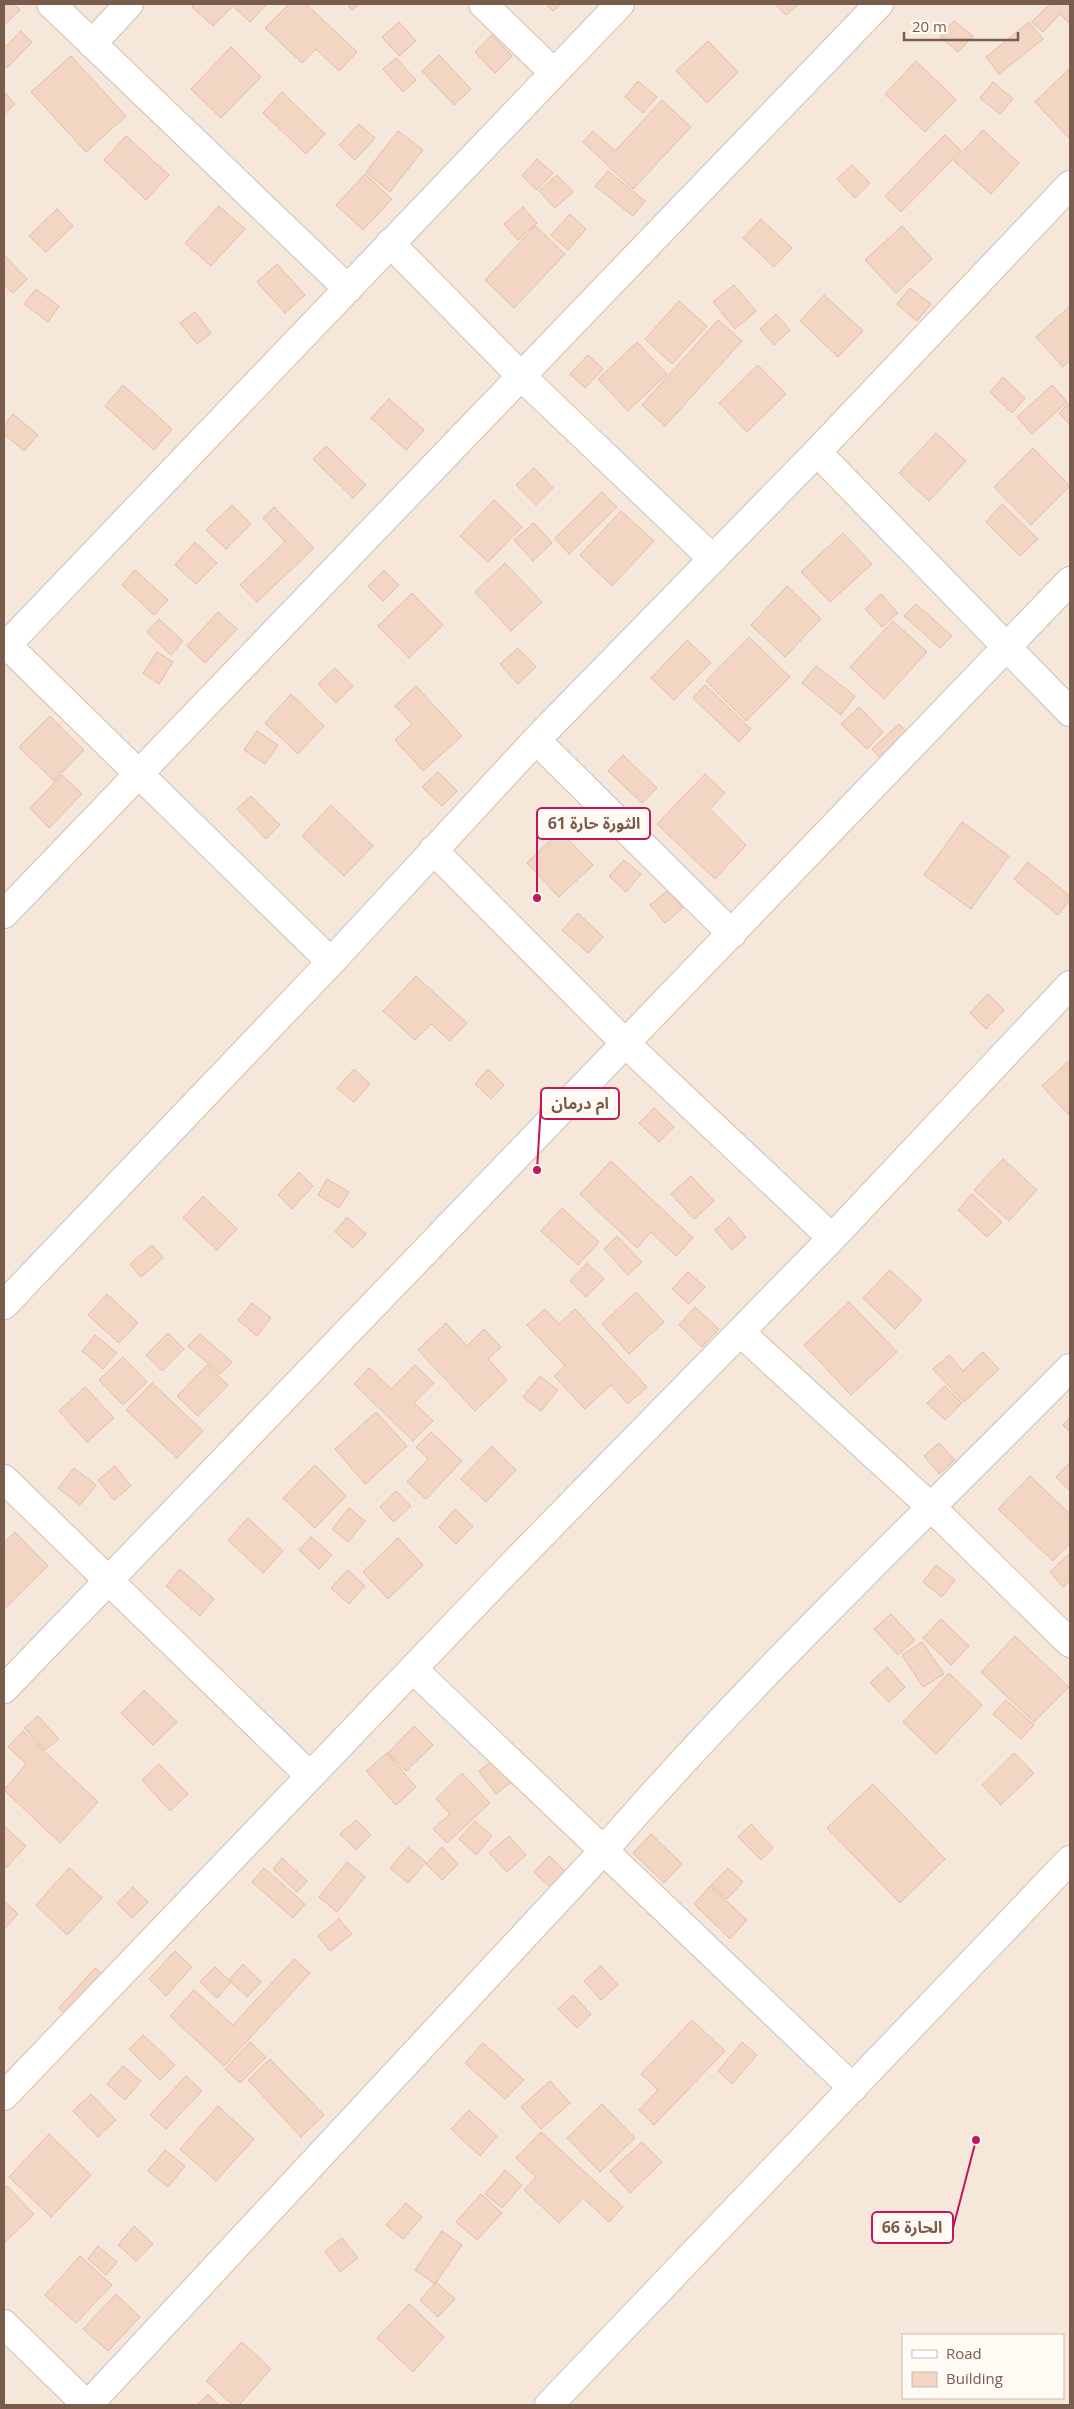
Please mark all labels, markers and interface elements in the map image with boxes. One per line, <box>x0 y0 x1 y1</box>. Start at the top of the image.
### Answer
scale bar <box>904 10 1018 42</box>
text: 20 m <box>912 16 947 36</box>
callout: الثورة حارة 61 <box>537 808 650 839</box>
text: الثورة حارة 61 <box>548 812 640 834</box>
callout: ام درمان <box>541 1088 619 1119</box>
text: ام درمان <box>551 1092 609 1115</box>
callout: الحارة 66 <box>872 2212 953 2243</box>
text: الحارة 66 <box>882 2216 942 2238</box>
legend <box>902 2334 1064 2399</box>
text: Road <box>946 2343 982 2363</box>
text: Building <box>946 2368 1003 2388</box>

